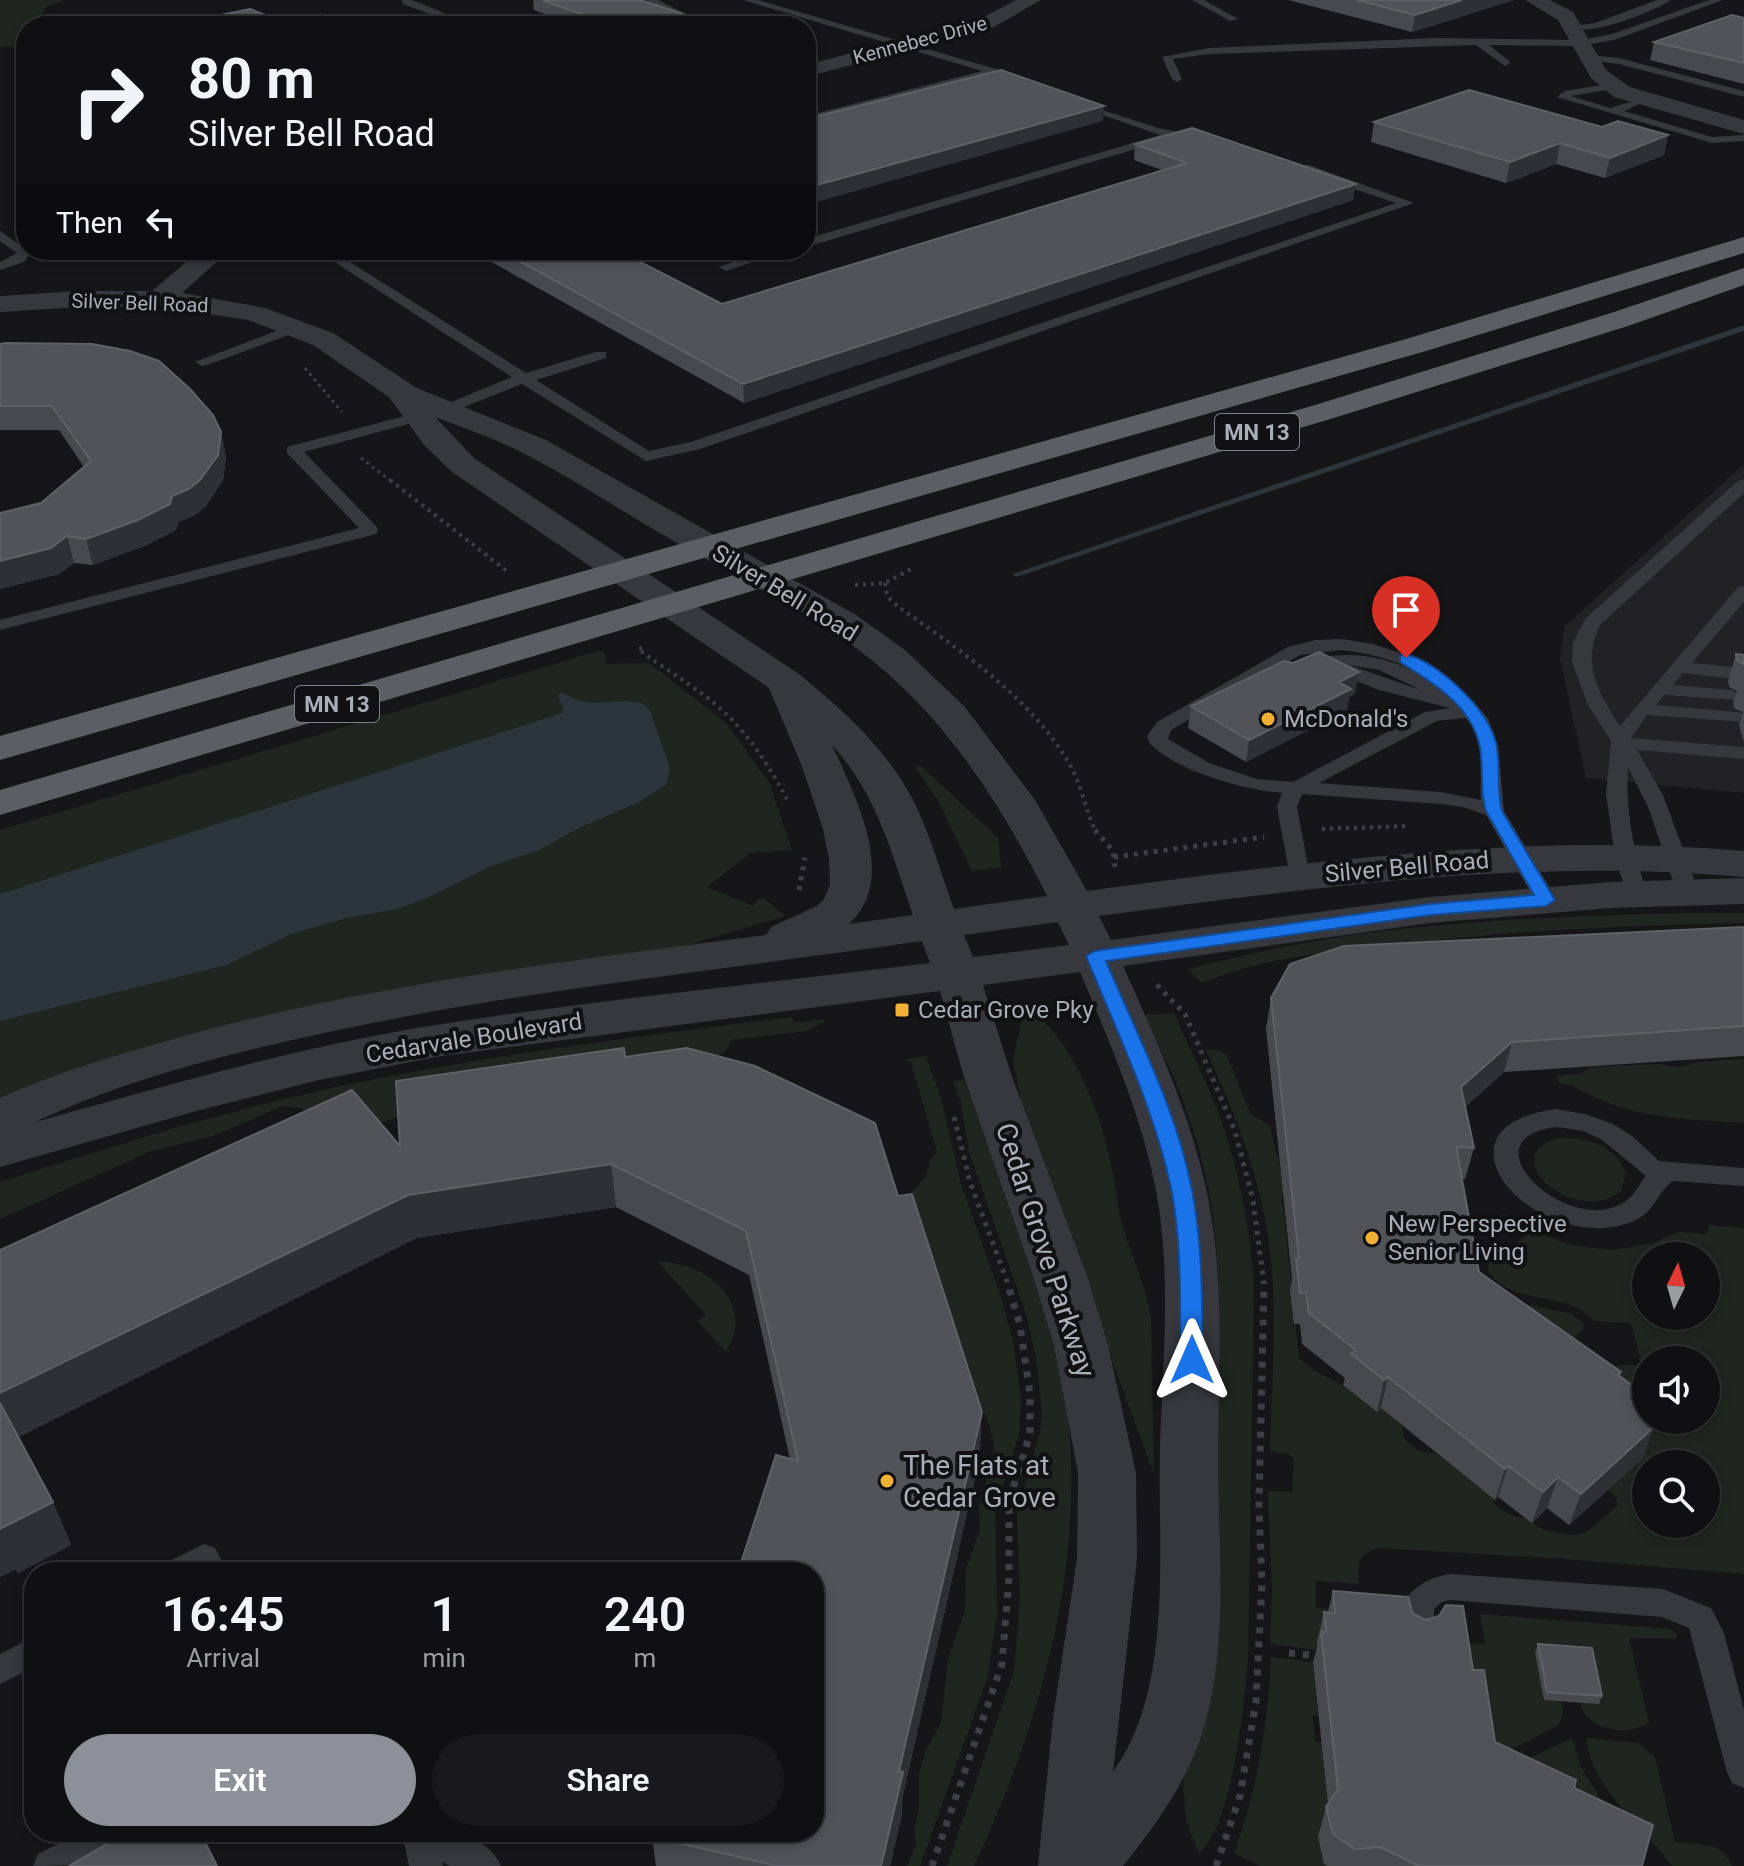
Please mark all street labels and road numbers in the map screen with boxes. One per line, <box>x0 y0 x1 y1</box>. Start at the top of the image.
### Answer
street label: Kennebec Drive <box>850 11 990 69</box>
street label: Silver Bell Road <box>71 289 209 317</box>
road number: MN 13 <box>1215 414 1299 450</box>
street label: Silver Bell Road <box>707 539 863 647</box>
road number: MN 13 <box>295 686 379 722</box>
street label: Silver Bell Road <box>1324 846 1490 888</box>
street label: Cedarvale Boulevard <box>364 1007 584 1069</box>
street label: Cedar Grove Parkway <box>989 1119 1102 1382</box>

